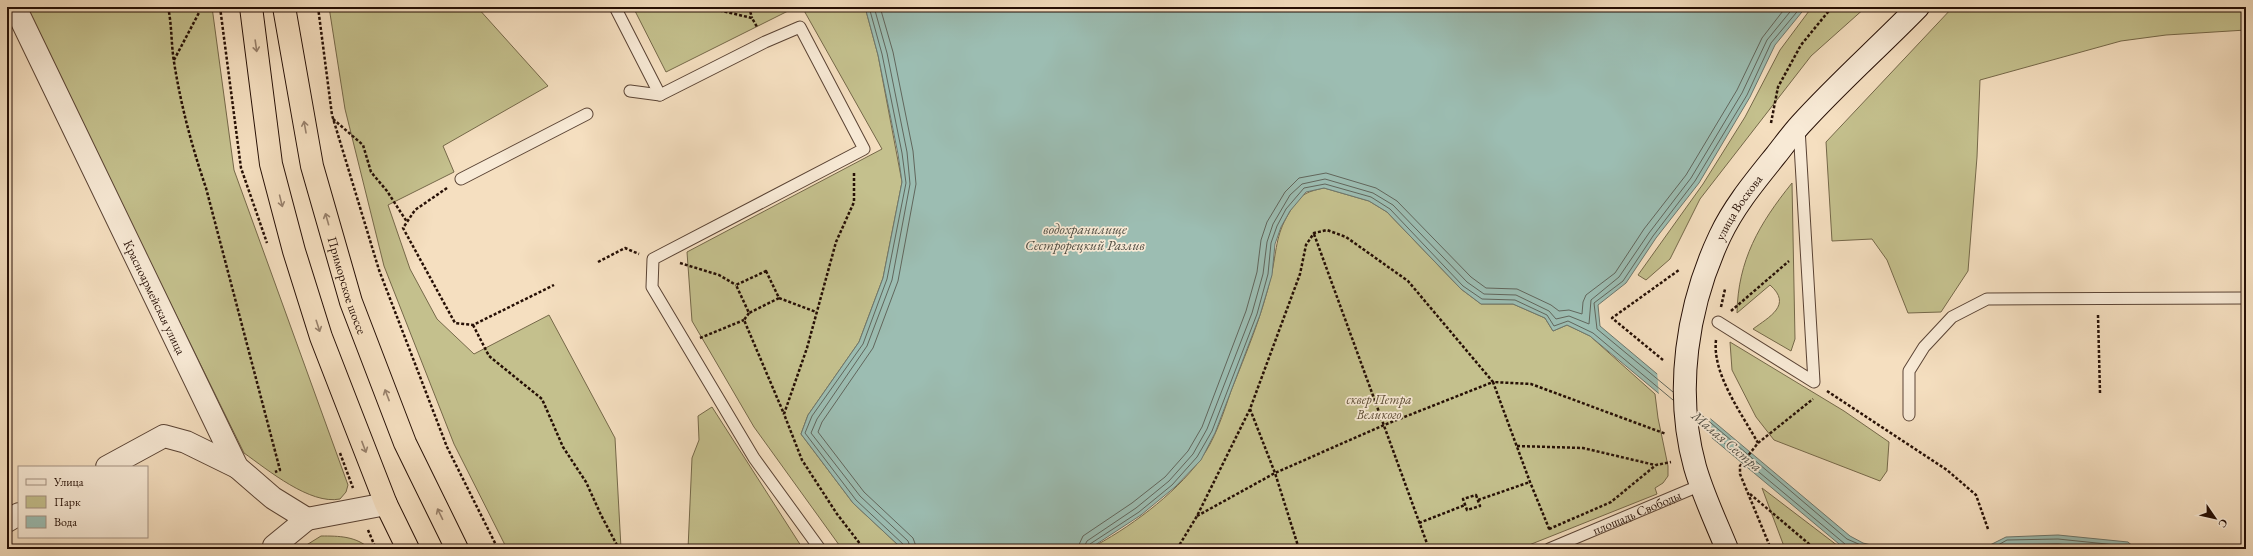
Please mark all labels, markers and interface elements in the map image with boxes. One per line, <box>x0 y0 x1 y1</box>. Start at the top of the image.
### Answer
one-way arrow <box>252 39 260 52</box>
one-way arrow <box>301 121 309 134</box>
street label: улица Воскова <box>1711 171 1767 243</box>
one-way arrow <box>278 195 285 208</box>
one-way arrow <box>323 213 330 226</box>
water label: водохранилище Сестрорецкий Разлив <box>1025 220 1146 254</box>
street label: Приморское шоссе <box>324 235 371 337</box>
street label: Красноармейская улица <box>120 237 190 358</box>
one-way arrow <box>315 319 322 332</box>
one-way arrow <box>383 390 391 402</box>
park label: сквер Петра Великого <box>1346 391 1412 423</box>
water label: Малая Сестра <box>1687 406 1766 476</box>
one-way arrow <box>360 441 368 453</box>
legend <box>18 466 148 538</box>
text: Улица <box>53 474 84 490</box>
street label: площадь Свободы <box>1590 486 1684 539</box>
text: Парк <box>54 494 81 510</box>
north arrow <box>2195 498 2235 538</box>
one-way arrow <box>436 508 443 520</box>
text: Вода <box>54 514 77 530</box>
text: С <box>2215 516 2231 531</box>

